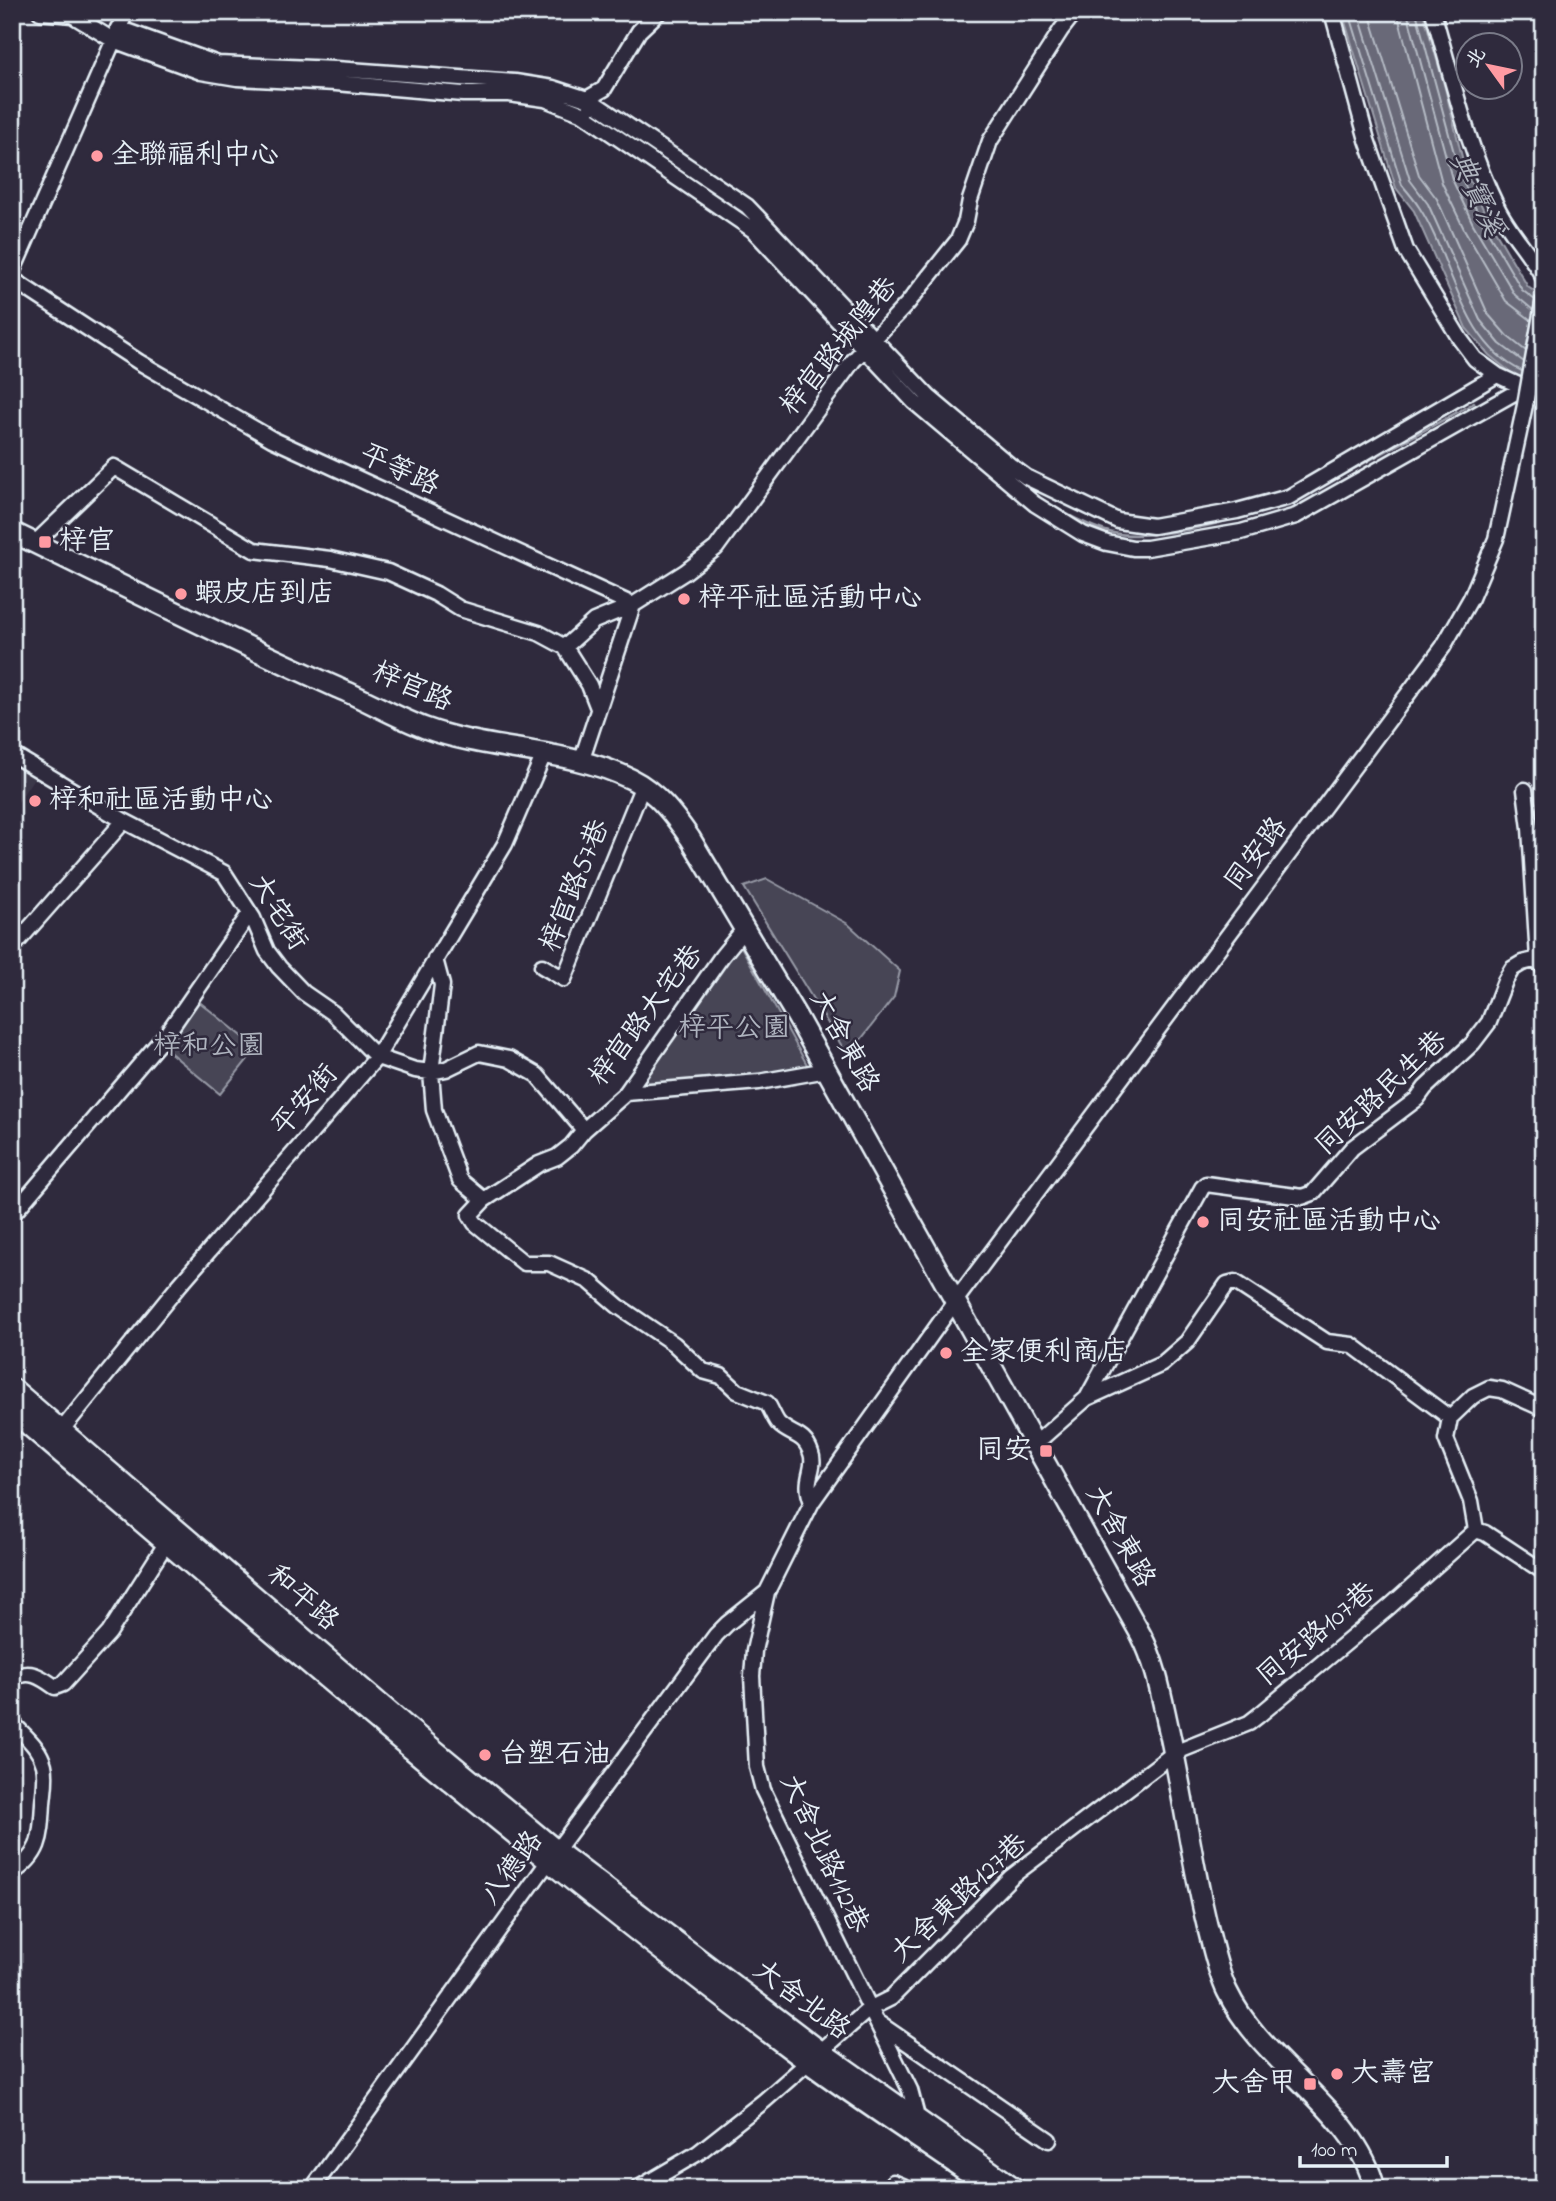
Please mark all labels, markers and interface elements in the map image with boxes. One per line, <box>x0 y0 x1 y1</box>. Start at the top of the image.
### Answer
north arrow <box>1454 32 1524 102</box>
text: 北 <box>1460 43 1493 73</box>
place label: 全聯福利中心 <box>111 136 279 177</box>
water label: 典寶溪 <box>1436 145 1515 247</box>
marker: 全聯福利中心 <box>89 148 105 164</box>
street label: 梓官路城隍巷 <box>771 268 909 425</box>
street label: 平等路 <box>352 435 446 507</box>
place label: 梓官 <box>59 522 115 563</box>
marker: 梓官 <box>37 534 53 550</box>
place label: 蝦皮店到店 <box>195 574 335 615</box>
place label: 梓平社區活動中心 <box>698 579 922 620</box>
marker: 蝦皮店到店 <box>173 586 189 602</box>
marker: 梓平社區活動中心 <box>676 591 692 607</box>
street label: 梓官路 <box>365 653 459 723</box>
place label: 梓和社區活動中心 <box>49 781 273 822</box>
marker: 梓和社區活動中心 <box>27 793 43 809</box>
street label: 同安路 <box>1215 809 1299 901</box>
street label: 梓官路57巷 <box>531 813 622 958</box>
street label: 大宅街 <box>237 867 317 959</box>
street label: 梓官路大宅巷 <box>580 936 715 1095</box>
street label: 大舍東路 <box>798 983 888 1101</box>
park label: 梓平公園 <box>678 1009 790 1050</box>
street label: 同安路民生巷 <box>1307 1021 1458 1166</box>
park label: 梓和公園 <box>153 1027 265 1068</box>
street label: 平安街 <box>263 1056 349 1146</box>
place label: 同安社區活動中心 <box>1217 1202 1441 1243</box>
marker: 同安社區活動中心 <box>1195 1214 1211 1230</box>
place label: 全家便利商店 <box>960 1333 1128 1374</box>
marker: 全家便利商店 <box>938 1345 954 1361</box>
place label: 同安 <box>976 1431 1032 1472</box>
marker: 同安 <box>1038 1443 1054 1459</box>
street label: 大舍東路 <box>1074 1478 1164 1596</box>
street label: 和平路 <box>257 1556 347 1642</box>
street label: 同安路107巷 <box>1248 1572 1386 1697</box>
place label: 台塑石油 <box>499 1735 611 1776</box>
marker: 台塑石油 <box>477 1747 493 1763</box>
street label: 大舍北路112巷 <box>768 1768 878 1941</box>
street label: 八德路 <box>472 1823 554 1915</box>
street label: 大舍東路127巷 <box>882 1824 1038 1973</box>
street label: 大舍北路 <box>744 1951 858 2051</box>
place label: 大壽宮 <box>1351 2054 1435 2095</box>
place label: 大舍甲 <box>1212 2064 1296 2105</box>
marker: 大壽宮 <box>1329 2066 1345 2082</box>
marker: 大舍甲 <box>1302 2076 1318 2092</box>
scale bar <box>1300 2124 1448 2168</box>
text: 100 m <box>1311 2136 1357 2166</box>

